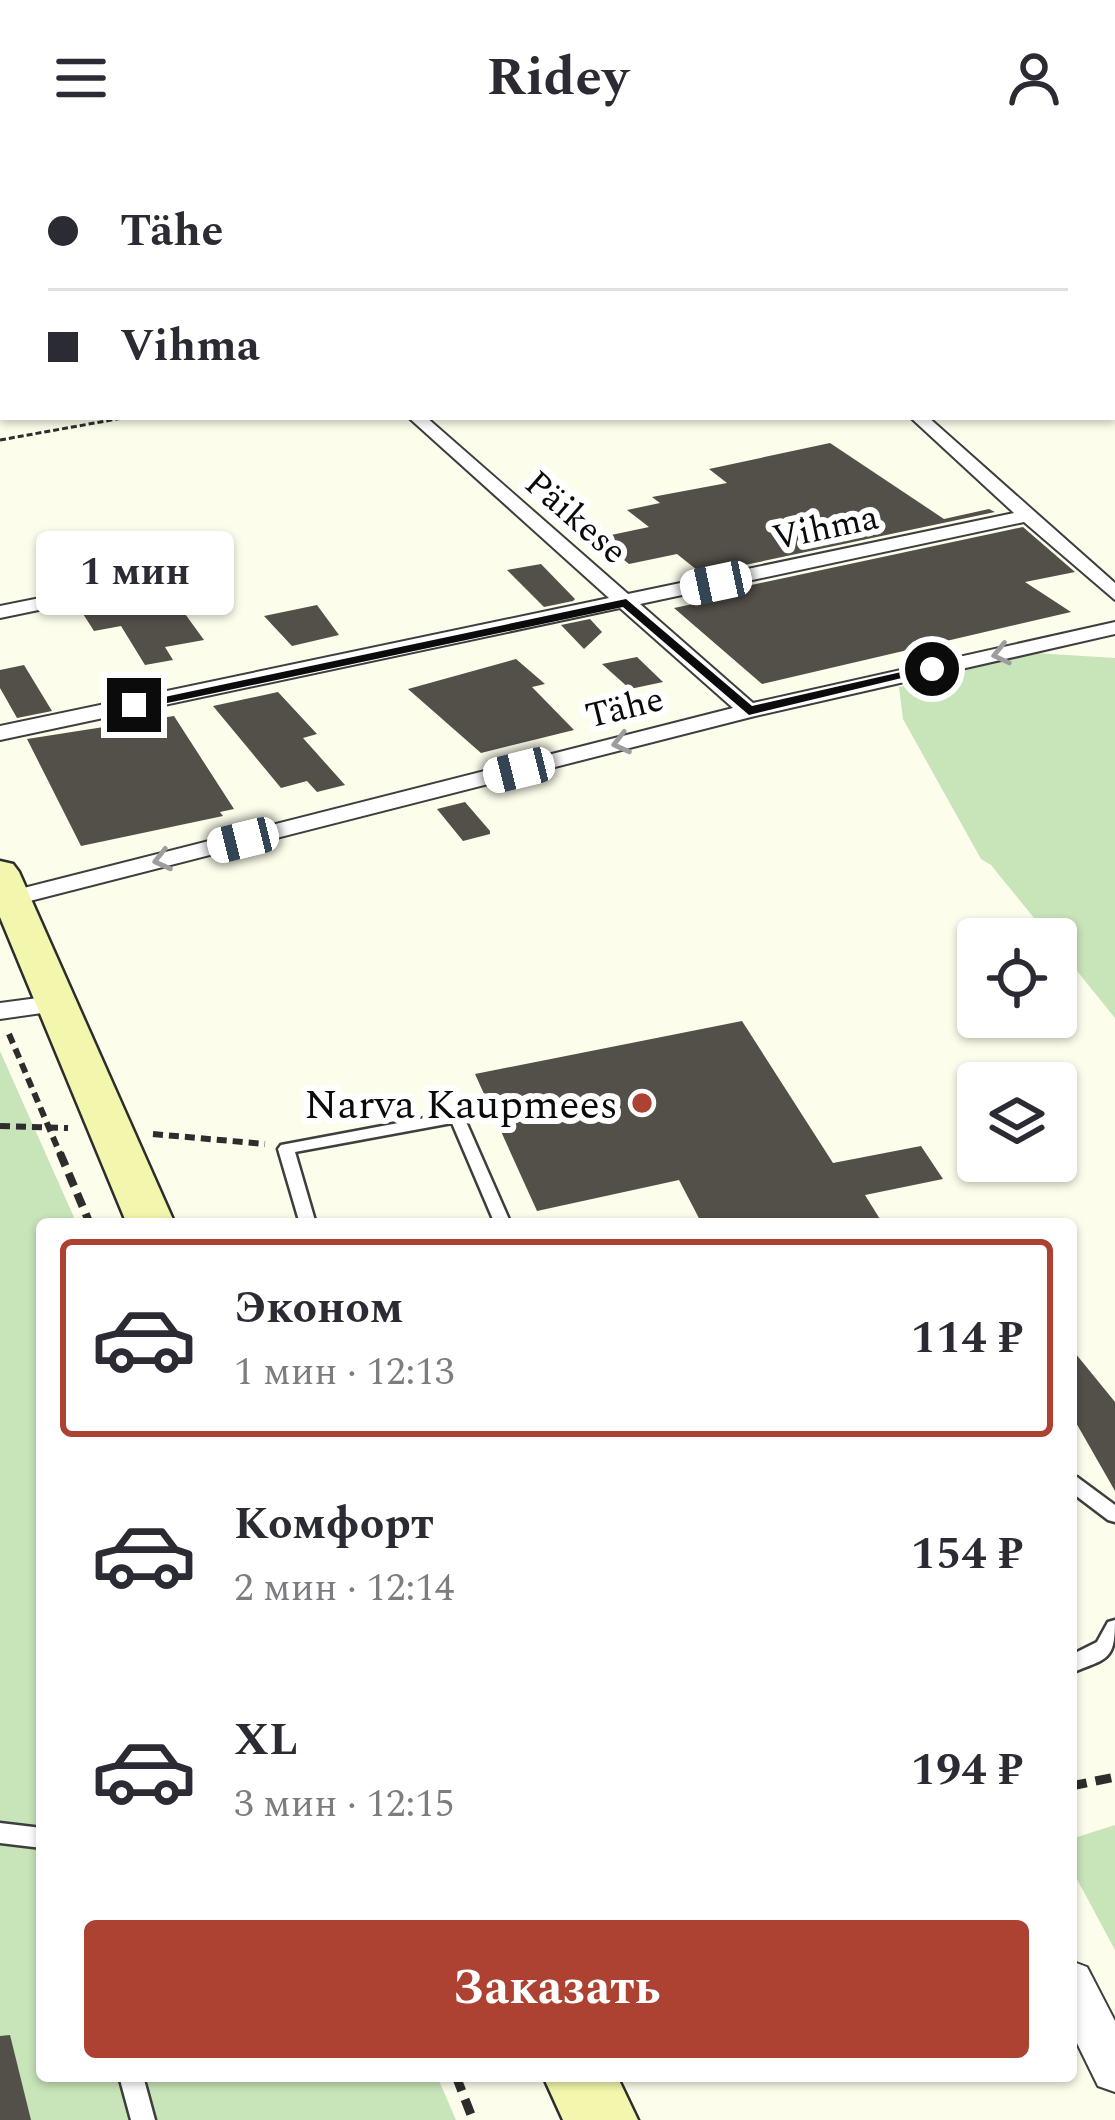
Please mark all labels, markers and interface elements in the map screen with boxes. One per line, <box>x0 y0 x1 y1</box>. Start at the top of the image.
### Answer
text: Ridey <box>487 37 628 119</box>
icon: menu <box>48 45 114 111</box>
icon: person <box>1001 45 1067 111</box>
text: Tähe <box>120 197 224 266</box>
text: Vihma <box>120 312 260 381</box>
street label: Päikese <box>512 457 639 578</box>
street label: Vihma <box>767 490 884 566</box>
callout: 1 мин <box>35 531 233 615</box>
text: 1 мин <box>80 543 190 602</box>
car <box>677 558 755 608</box>
one-way arrow <box>991 640 1011 665</box>
route start <box>905 642 959 696</box>
street label: Tähe <box>580 672 669 745</box>
route end <box>107 678 161 732</box>
one-way arrow <box>612 729 632 754</box>
car <box>480 744 558 796</box>
car <box>204 814 282 866</box>
one-way arrow <box>152 846 173 871</box>
map controls <box>957 918 1077 1182</box>
button: locate <box>957 918 1077 1038</box>
button: layers <box>957 1062 1077 1182</box>
place label: Narva Kaupmees <box>304 1074 618 1137</box>
marker: Narva Kaupmees <box>629 1090 655 1116</box>
text: Эконом <box>234 1274 403 1343</box>
icon: car <box>90 1284 198 1392</box>
text: 114 ₽ <box>911 1304 1023 1373</box>
text: 1 мин · 12:13 <box>234 1343 454 1402</box>
text: Комфорт <box>234 1490 434 1559</box>
icon: car <box>90 1500 198 1608</box>
text: 154 ₽ <box>911 1520 1023 1589</box>
text: 2 мин · 12:14 <box>234 1559 454 1618</box>
text: XL <box>234 1706 298 1775</box>
icon: car <box>90 1716 198 1824</box>
text: 194 ₽ <box>911 1736 1023 1805</box>
text: 3 мин · 12:15 <box>234 1775 454 1834</box>
button: Заказать <box>84 1920 1029 2058</box>

